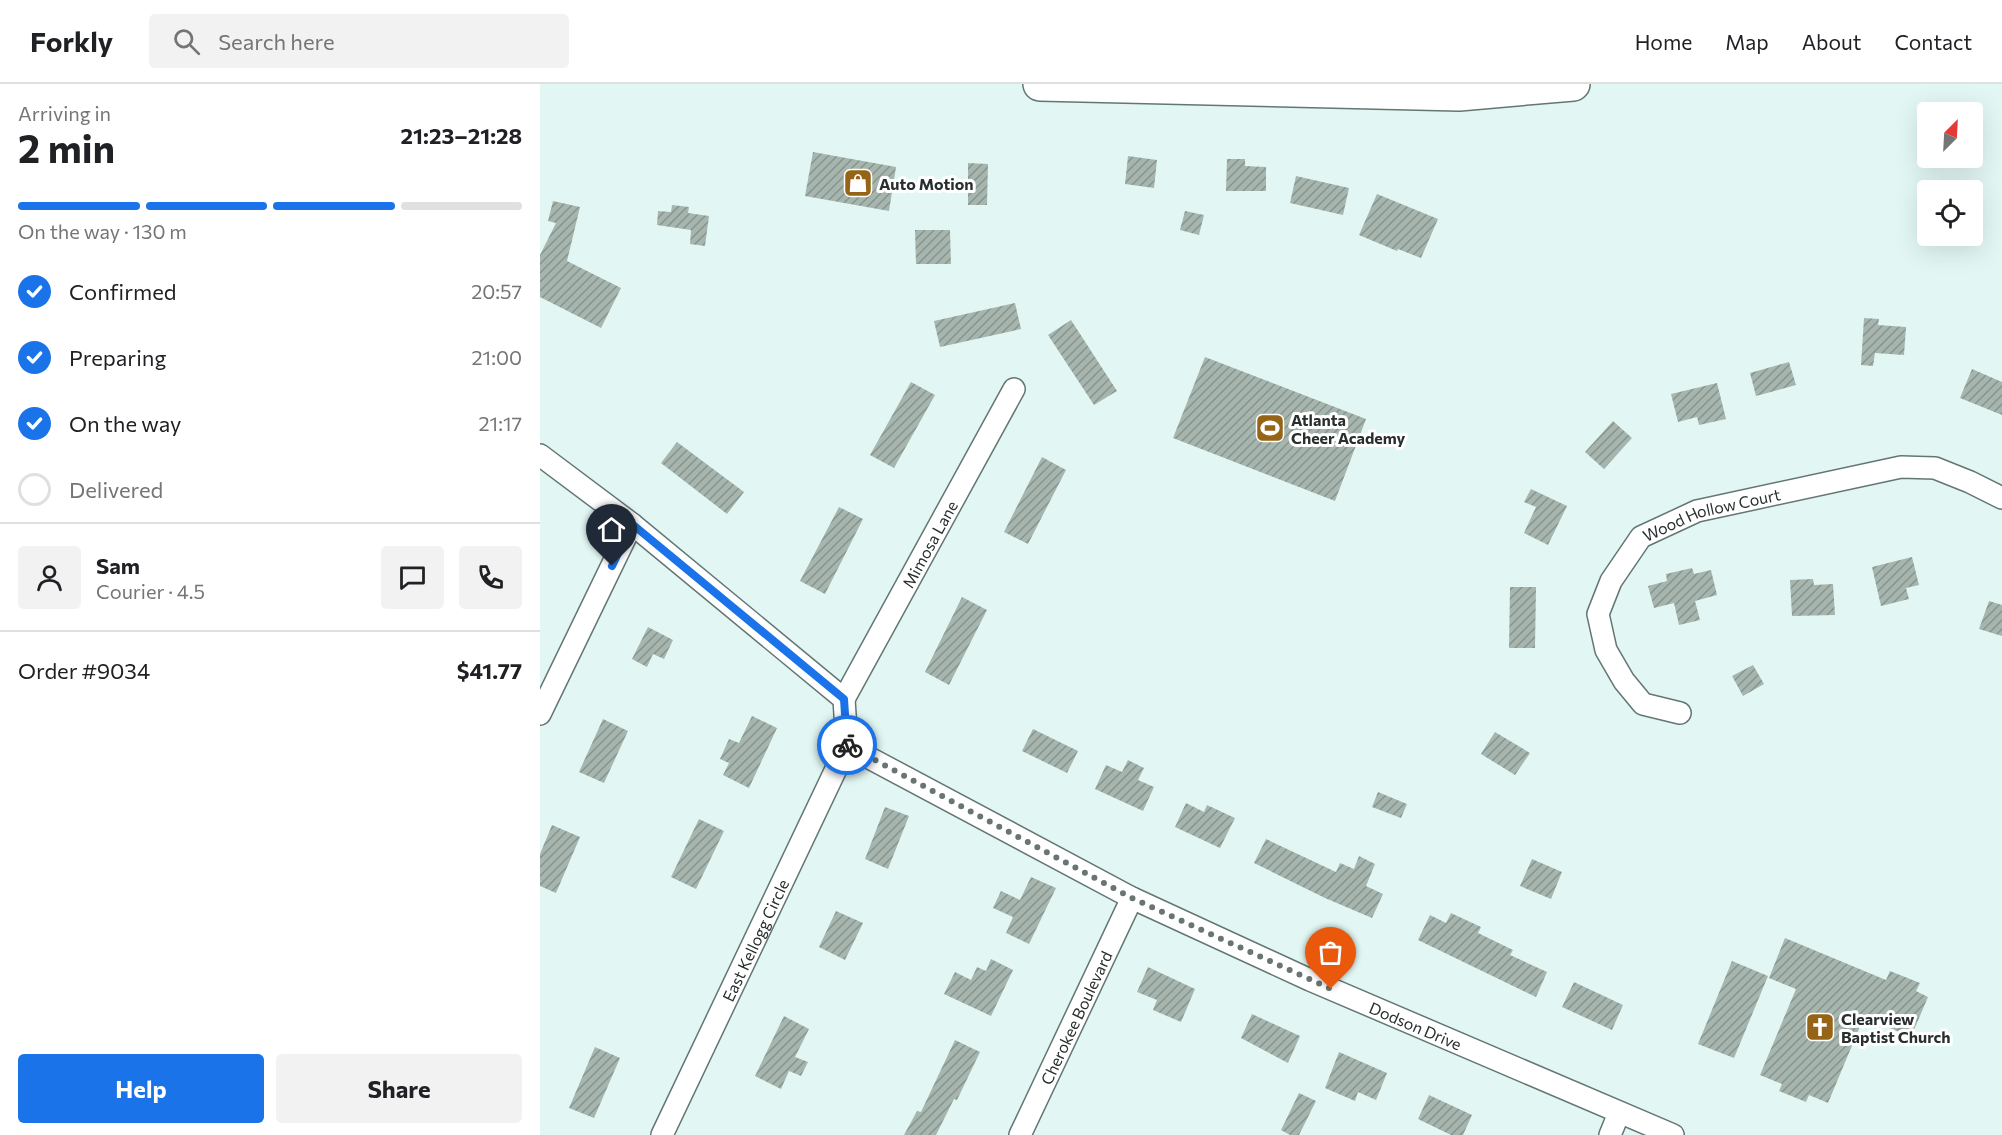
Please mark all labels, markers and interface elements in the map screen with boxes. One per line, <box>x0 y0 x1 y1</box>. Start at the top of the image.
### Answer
search box <box>149 14 569 68</box>
text: Forkly <box>30 24 113 58</box>
icon: search <box>170 25 203 58</box>
text: Search here <box>218 28 335 55</box>
text: Home <box>1635 29 1692 54</box>
text: Map <box>1725 29 1769 54</box>
text: About <box>1802 29 1861 54</box>
text: Contact <box>1894 29 1972 54</box>
text: Arriving in <box>18 101 111 125</box>
north arrow <box>1917 102 1983 168</box>
map controls <box>1917 102 1983 246</box>
text: 21:23–21:28 <box>401 122 522 149</box>
text: 2 min <box>18 123 115 171</box>
shop icon: Auto Motion <box>842 167 874 199</box>
place label: Auto Motion <box>879 174 974 193</box>
button: locate <box>1917 180 1983 246</box>
text: On the way · 130 m <box>18 219 187 243</box>
icon: check <box>18 275 51 308</box>
text: Confirmed <box>69 278 176 305</box>
text: 20:57 <box>471 279 522 303</box>
icon: check <box>18 341 51 374</box>
text: Preparing <box>69 344 166 371</box>
text: 21:00 <box>472 345 522 369</box>
icon: check <box>18 407 51 440</box>
text: On the way <box>69 410 181 437</box>
place label: Atlanta Cheer Academy <box>1291 410 1405 447</box>
text: 21:17 <box>479 411 522 435</box>
sports icon: Atlanta Cheer Academy <box>1254 412 1286 444</box>
text: Delivered <box>69 476 163 503</box>
street label: Wood Hollow Court <box>1639 484 1782 545</box>
street label: Mimosa Lane <box>898 497 961 591</box>
pin <box>586 504 637 566</box>
icon: home <box>595 513 628 546</box>
button: person <box>18 546 81 609</box>
button: chat <box>381 546 444 609</box>
button: phone <box>459 546 522 609</box>
text: Sam <box>96 552 140 579</box>
text: Courier · 4.5 <box>96 579 205 603</box>
text: Order #9034 <box>18 657 150 684</box>
text: $41.77 <box>457 657 522 684</box>
courier <box>817 715 877 775</box>
icon: bike <box>831 729 864 762</box>
street label: East Kellogg Circle <box>718 876 792 1004</box>
pin <box>1305 927 1356 989</box>
icon: bag <box>1314 936 1347 969</box>
street label: Cherokee Boulevard <box>1036 948 1115 1087</box>
street label: Dodson Drive <box>1367 997 1465 1053</box>
place label: Clearview Baptist Church <box>1841 1009 1951 1046</box>
church icon: Clearview Baptist Church <box>1804 1011 1836 1043</box>
button: Help <box>18 1054 264 1123</box>
button: Share <box>276 1054 522 1123</box>

